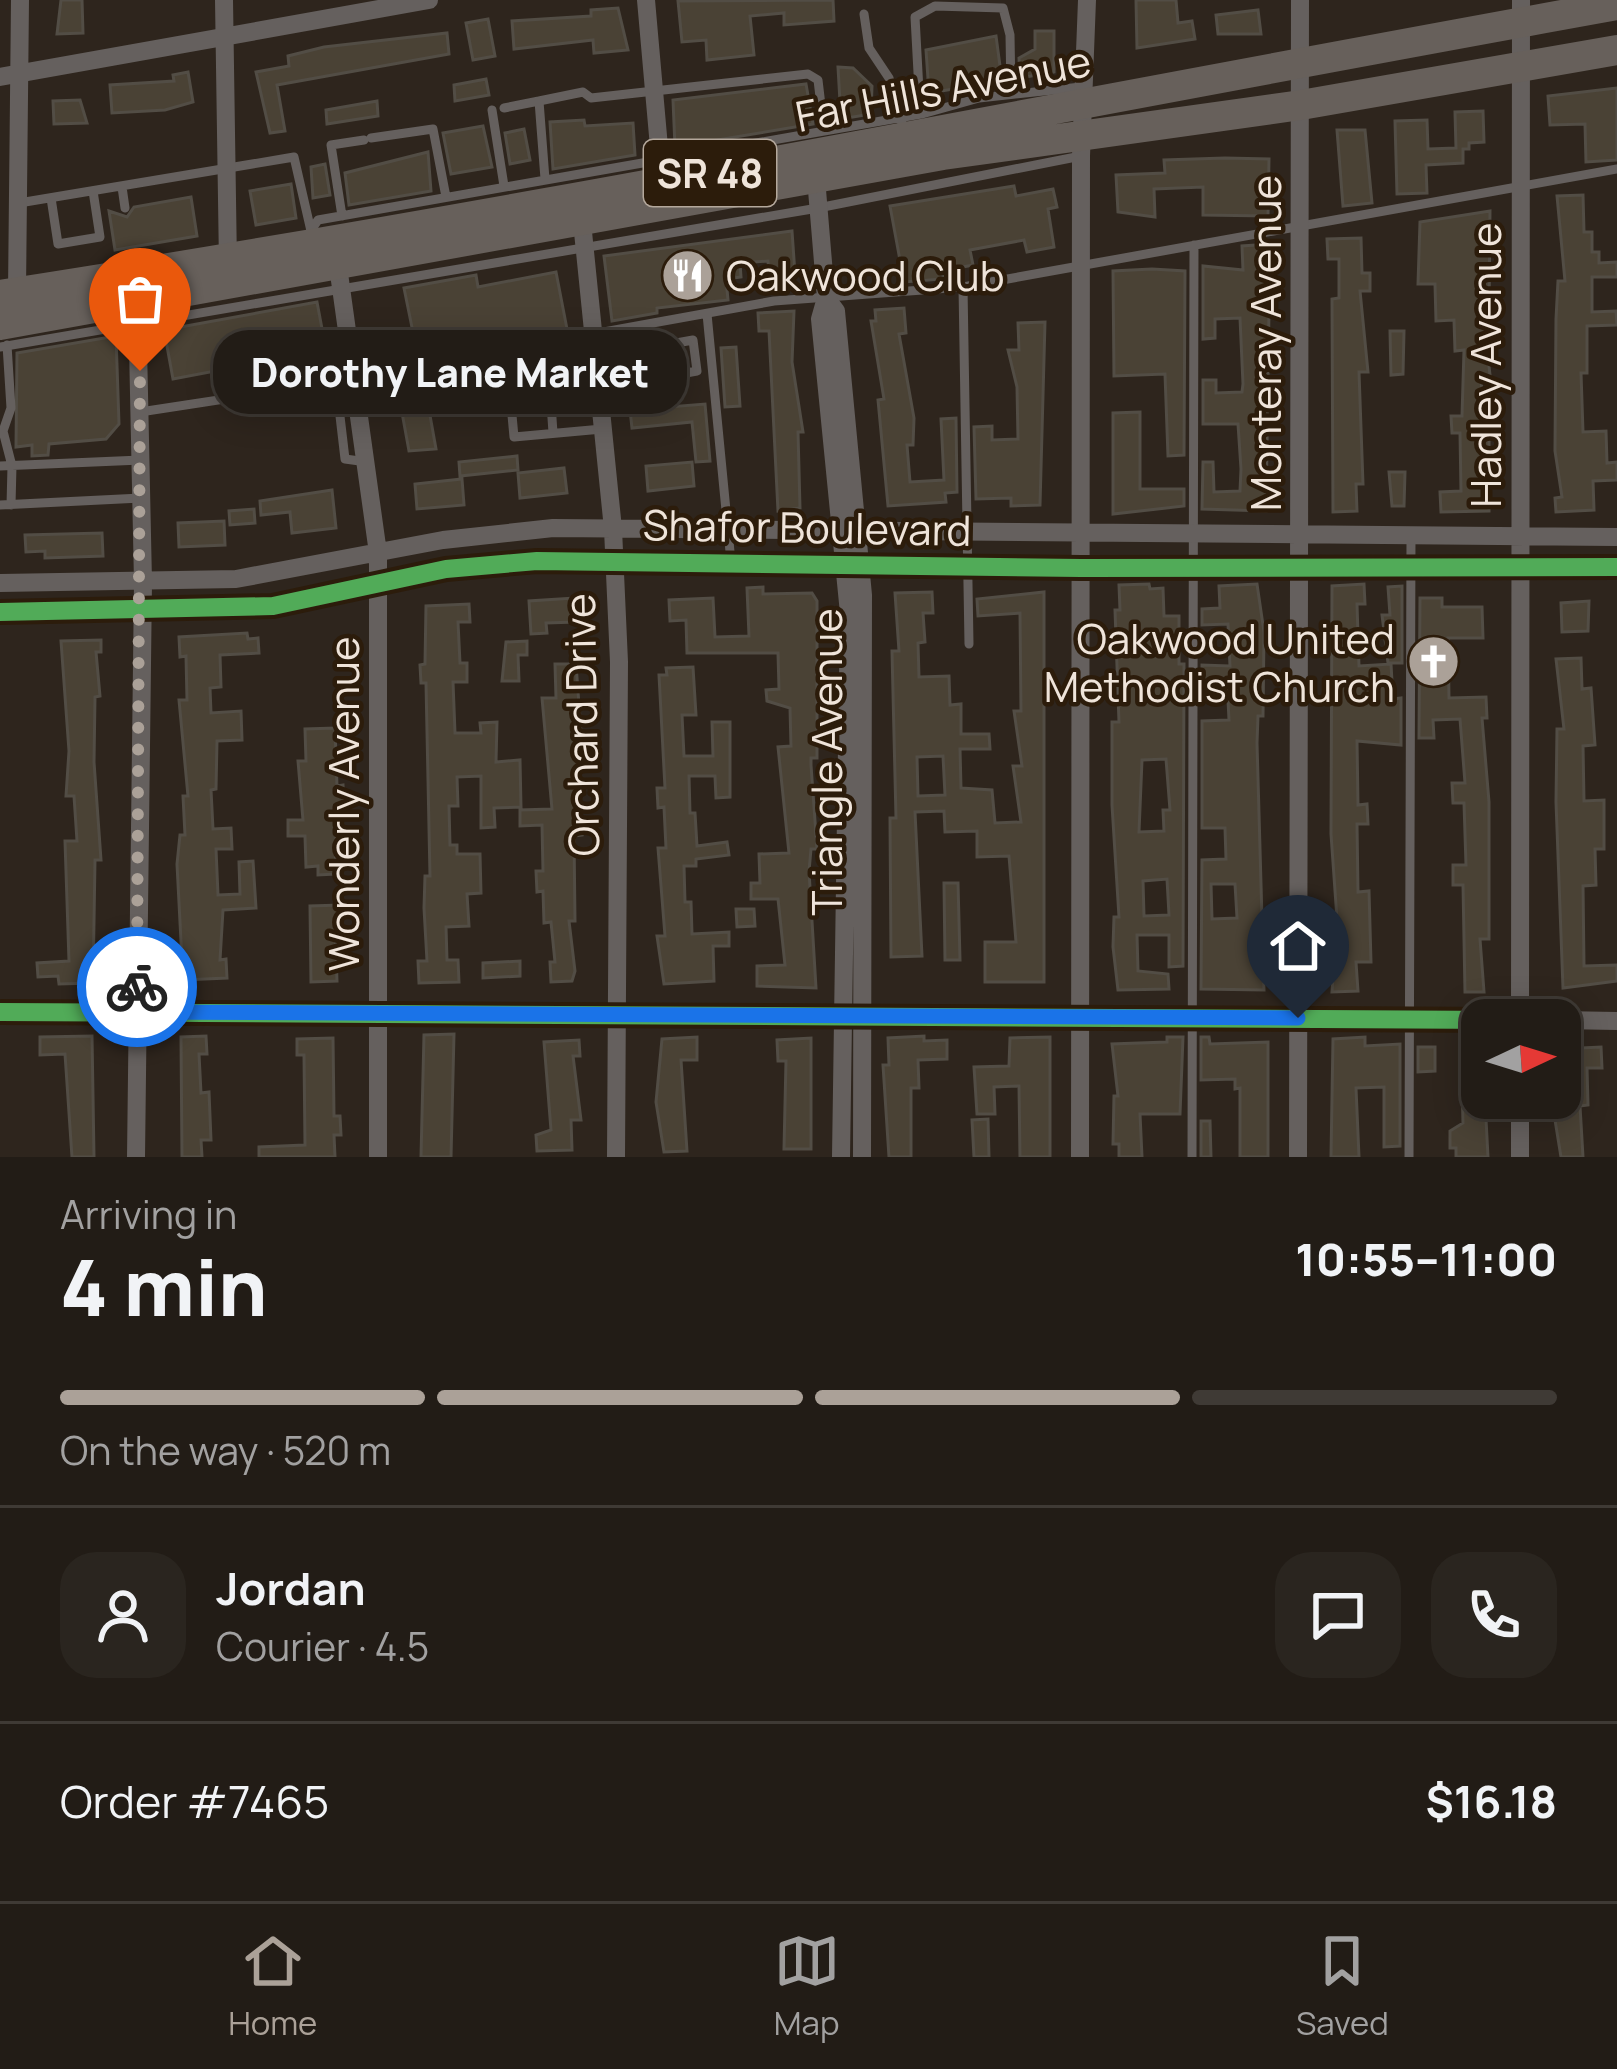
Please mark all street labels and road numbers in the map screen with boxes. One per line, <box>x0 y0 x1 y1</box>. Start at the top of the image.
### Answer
street label: Far Hills Avenue <box>790 31 1096 145</box>
road number: SR 48 <box>644 140 776 206</box>
street label: Monteray Avenue <box>1236 175 1294 511</box>
street label: Hadley Avenue <box>1456 222 1514 508</box>
street label: Shafor Boulevard <box>642 495 972 559</box>
street label: Orchard Drive <box>550 593 612 857</box>
street label: Triangle Avenue <box>797 608 855 916</box>
street label: Wonderly Avenue <box>314 636 372 972</box>

